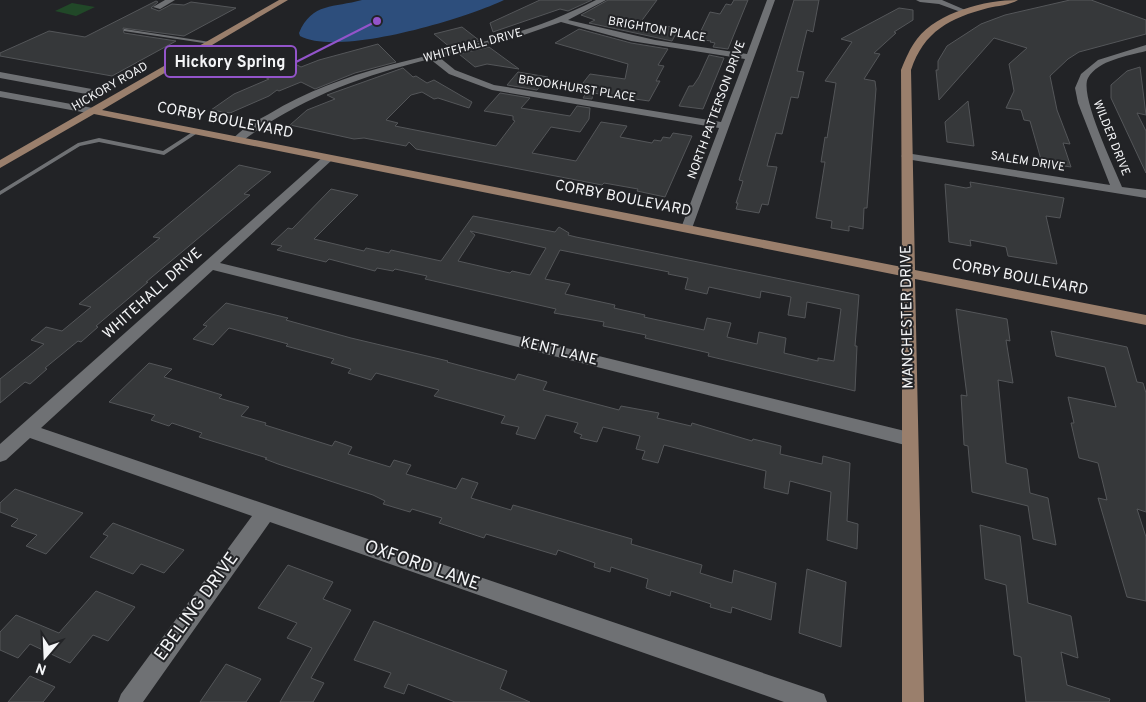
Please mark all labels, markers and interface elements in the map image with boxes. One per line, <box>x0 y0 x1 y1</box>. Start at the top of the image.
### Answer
street label: BRIGHTON PLACE <box>607 14 707 46</box>
street label: WHITEHALL DRIVE <box>422 25 524 67</box>
street label: NORTH PATTERSON DRIVE <box>684 38 750 182</box>
callout: Hickory Spring <box>165 46 296 77</box>
text: Hickory Spring <box>175 53 285 73</box>
street label: HICKORY ROAD <box>69 59 151 115</box>
street label: BROOKHURST PLACE <box>517 72 637 106</box>
street label: CORBY BOULEVARD <box>155 98 295 144</box>
street label: WILDER DRIVE <box>1089 98 1133 178</box>
street label: SALEM DRIVE <box>990 148 1066 176</box>
street label: CORBY BOULEVARD <box>553 176 693 222</box>
street label: WHITEHALL DRIVE <box>99 244 207 344</box>
street label: MANCHESTER DRIVE <box>897 245 919 389</box>
street label: CORBY BOULEVARD <box>950 255 1090 301</box>
street label: KENT LANE <box>518 333 600 371</box>
street label: OXFORD LANE <box>361 536 483 596</box>
street label: EBELING DRIVE <box>150 548 244 666</box>
north arrow <box>20 632 70 682</box>
text: N <box>34 658 49 678</box>

